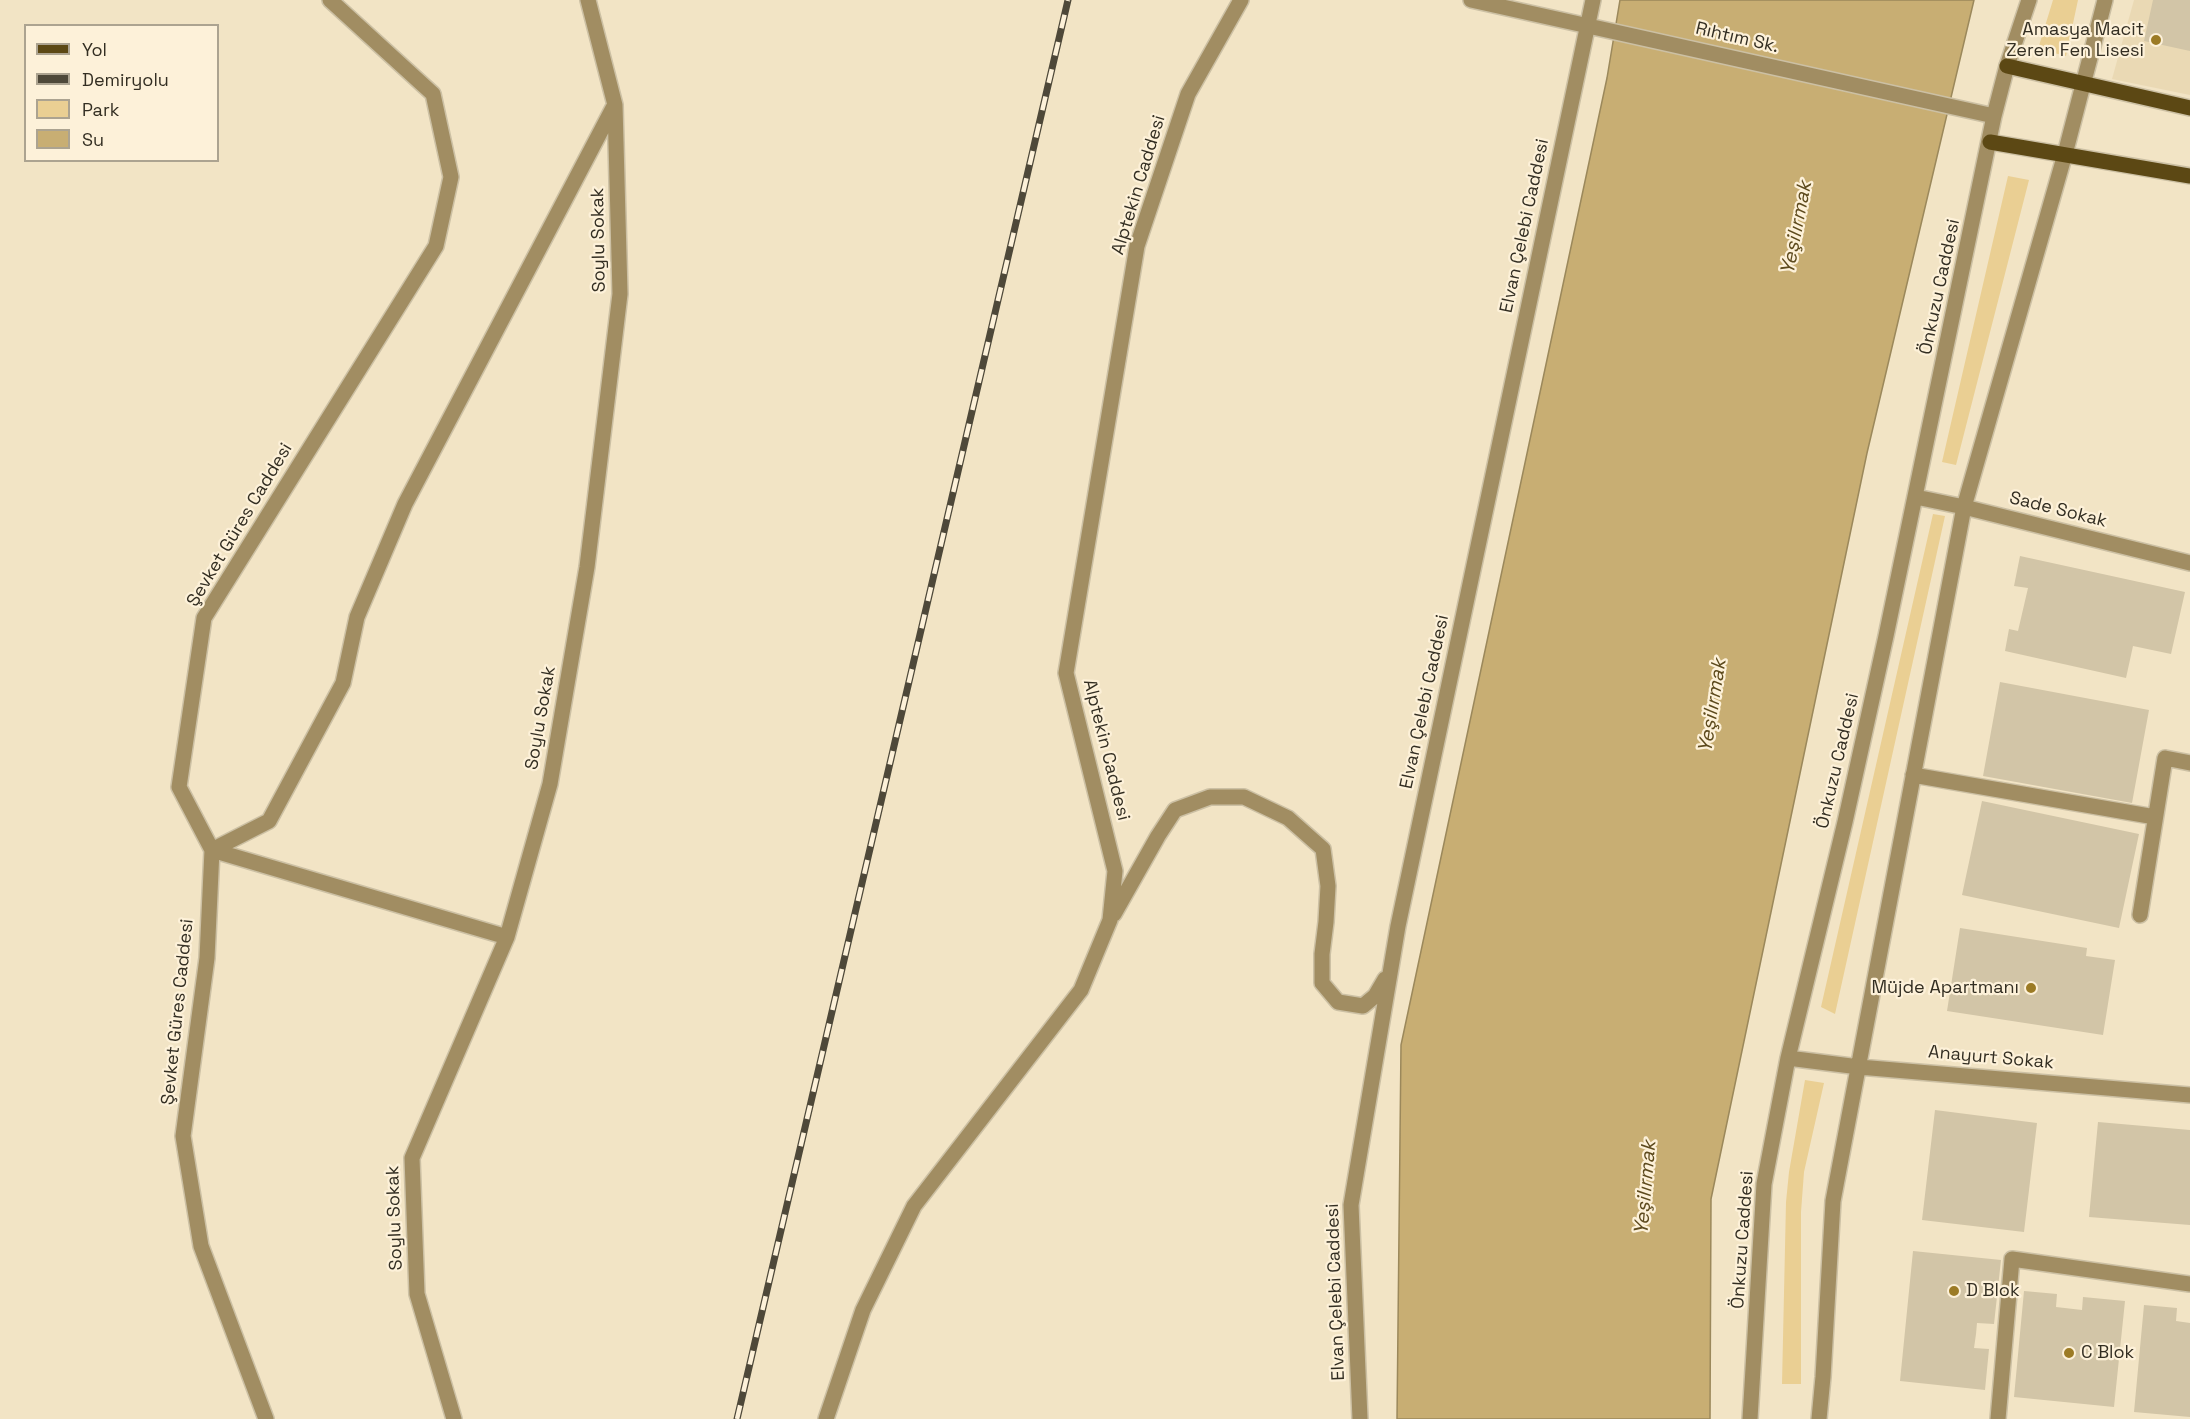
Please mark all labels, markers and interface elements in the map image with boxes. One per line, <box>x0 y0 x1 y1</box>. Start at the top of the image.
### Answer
street label: Rıhtım Sk. <box>1693 18 1781 58</box>
place label: Amasya Macit Zeren Fen Lisesi <box>2006 19 2144 62</box>
legend <box>24 24 219 162</box>
marker: Amasya Macit Zeren Fen Lisesi <box>2149 33 2163 47</box>
text: Yol <box>82 38 107 61</box>
text: Demiryolu <box>82 68 169 91</box>
text: Park <box>82 98 119 121</box>
street label: Alptekin Caddesi <box>1108 113 1170 257</box>
text: Su <box>82 128 104 151</box>
street label: Elvan Çelebi Caddesi <box>1496 137 1554 315</box>
water label: Yeşilırmak <box>1776 179 1818 277</box>
street label: Soylu Sokak <box>587 187 611 293</box>
street label: Önkuzu Caddesi <box>1915 217 1965 357</box>
street label: Şevket Güres Caddesi <box>183 439 297 611</box>
street label: Sade Sokak <box>2007 487 2109 533</box>
street label: Elvan Çelebi Caddesi <box>1396 613 1454 791</box>
water label: Yeşilırmak <box>1694 657 1732 755</box>
street label: Soylu Sokak <box>521 664 561 772</box>
street label: Alptekin Caddesi <box>1078 677 1134 823</box>
street label: Önkuzu Caddesi <box>1812 691 1864 831</box>
street label: Şevket Güres Caddesi <box>157 918 199 1106</box>
place label: Müjde Apartmanı <box>1871 977 2019 999</box>
marker: Müjde Apartmanı <box>2024 981 2038 995</box>
street label: Anayurt Sokak <box>1927 1042 2055 1074</box>
water label: Yeşilırmak <box>1630 1140 1662 1236</box>
street label: Soylu Sokak <box>382 1165 408 1271</box>
street label: Önkuzu Caddesi <box>1727 1170 1759 1310</box>
street label: Elvan Çelebi Caddesi <box>1322 1203 1350 1381</box>
place label: D Blok <box>1966 1280 2020 1302</box>
marker: D Blok <box>1947 1284 1961 1298</box>
place label: C Blok <box>2081 1342 2134 1364</box>
marker: C Blok <box>2062 1346 2076 1360</box>

